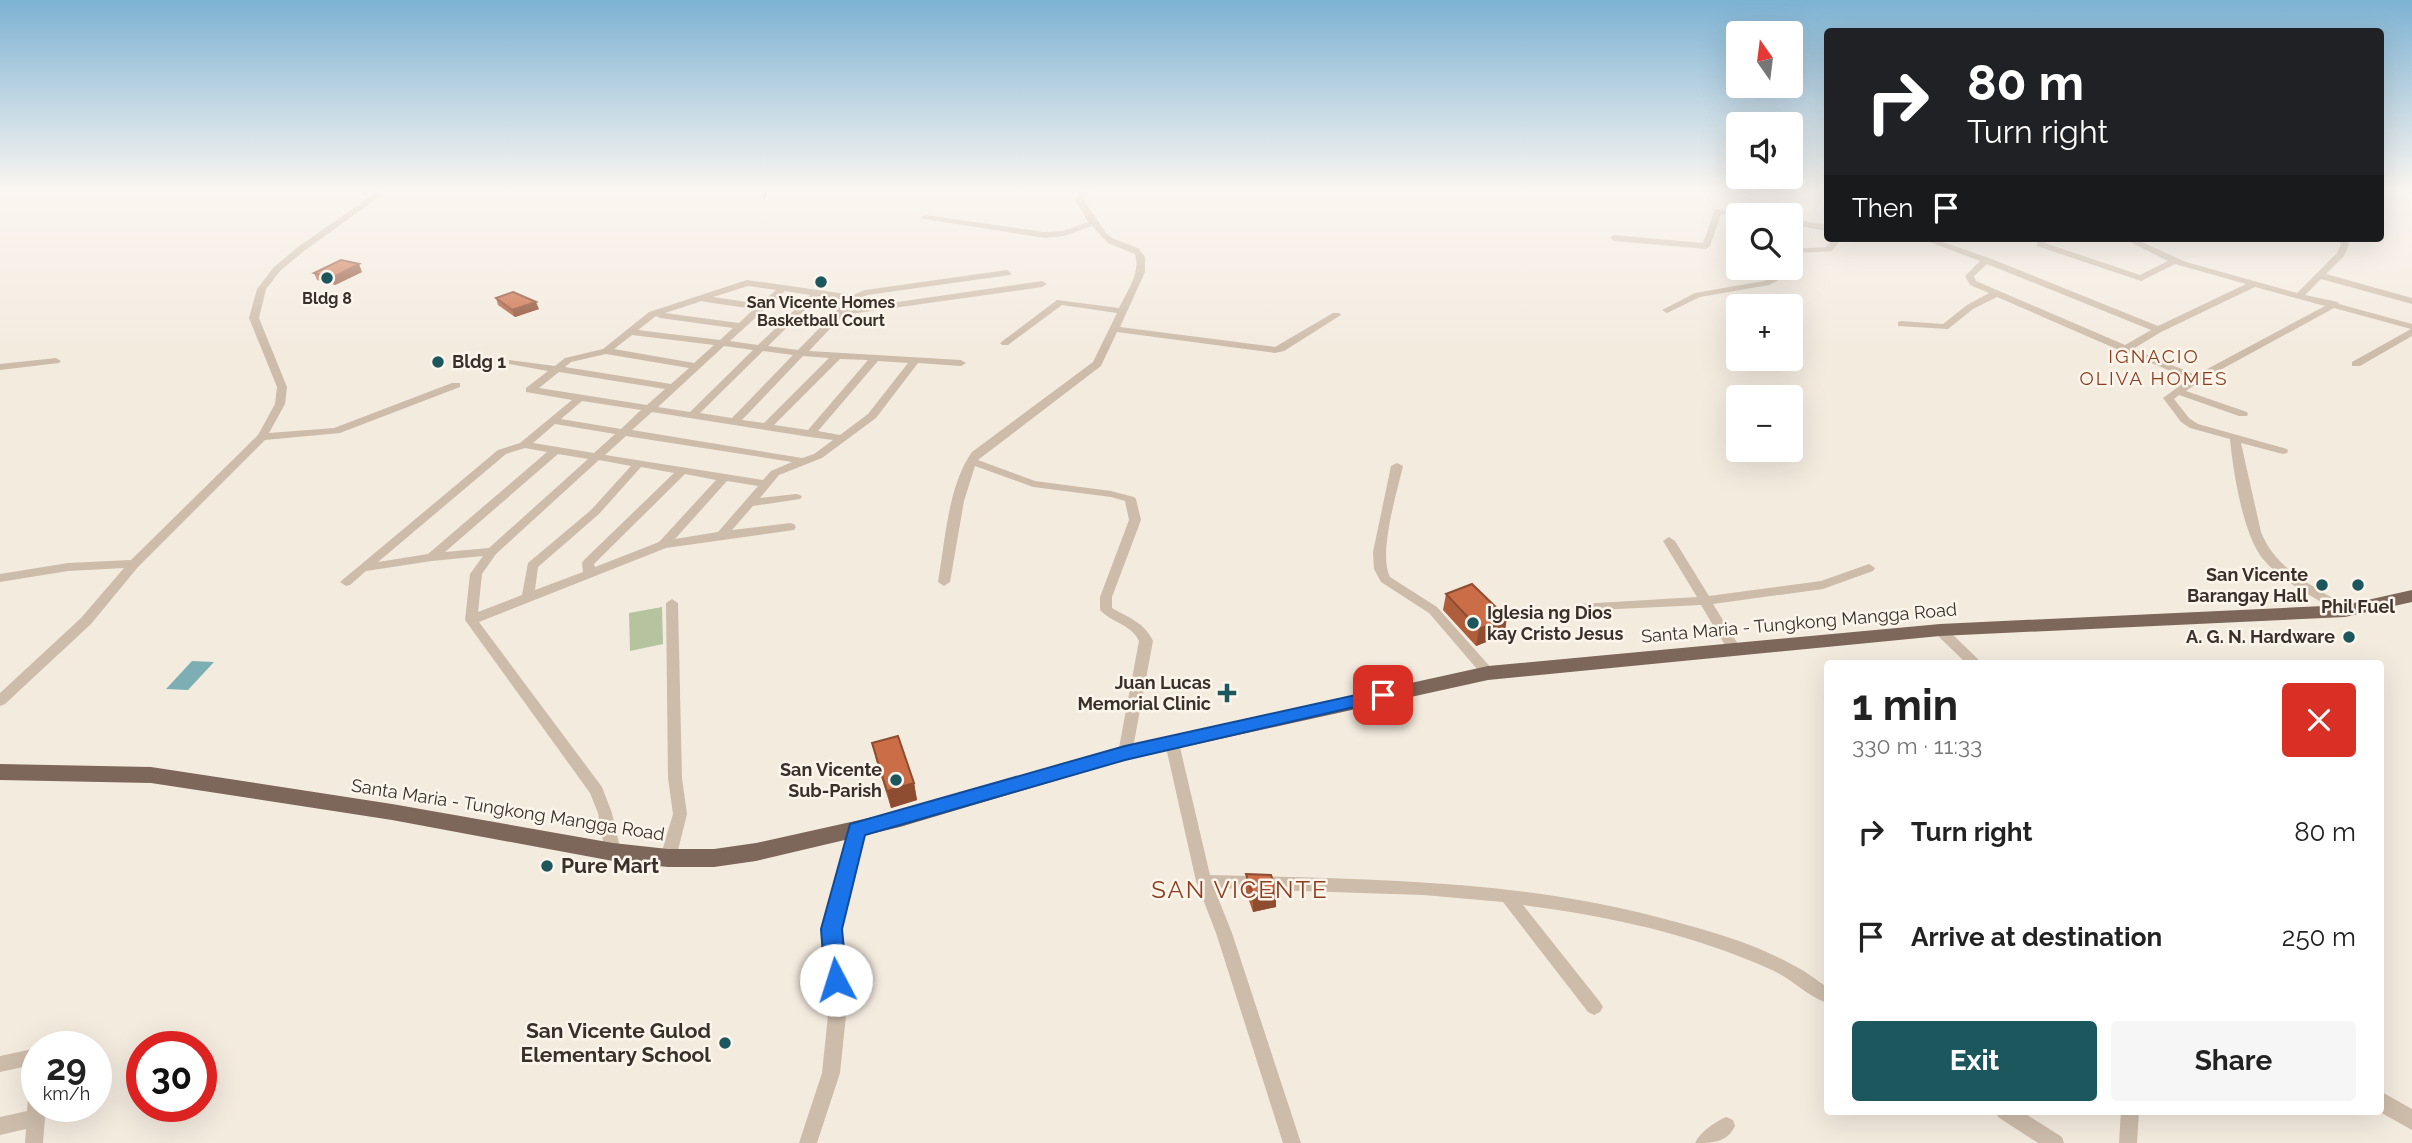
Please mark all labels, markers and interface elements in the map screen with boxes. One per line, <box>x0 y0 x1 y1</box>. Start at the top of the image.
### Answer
north arrow <box>1726 21 1802 98</box>
map controls <box>1726 21 1803 462</box>
text: 80 m <box>1967 54 2084 111</box>
icon: right <box>1852 56 1943 147</box>
button: sound <box>1726 112 1803 189</box>
text: Turn right <box>1967 113 2108 150</box>
icon: arrive <box>1927 189 1965 227</box>
text: Then <box>1852 193 1913 223</box>
button: search <box>1726 203 1803 280</box>
marker: Bldg 8 <box>319 270 335 286</box>
marker: San Vicente Homes Basketball Court <box>813 274 829 290</box>
place label: Bldg 8 <box>302 289 352 308</box>
place label: San Vicente Homes Basketball Court <box>747 293 895 330</box>
button: + <box>1726 294 1803 371</box>
district label: IGNACIO OLIVA HOMES <box>2080 345 2228 389</box>
place label: Bldg 1 <box>452 351 506 372</box>
marker: Bldg 1 <box>430 354 446 370</box>
button: − <box>1726 385 1803 462</box>
place label: San Vicente Barangay Hall <box>2187 564 2308 606</box>
marker: San Vicente Barangay Hall <box>2314 577 2330 593</box>
marker: Phil Fuel <box>2350 577 2366 593</box>
place label: Phil Fuel <box>2321 596 2395 617</box>
street label: Santa Maria - Tungkong Mangga Road <box>1640 598 1958 647</box>
place label: Iglesia ng Dios kay Cristo Jesus <box>1487 602 1623 644</box>
marker: Iglesia ng Dios kay Cristo Jesus <box>1465 615 1481 631</box>
place label: A. G. N. Hardware <box>2186 626 2335 647</box>
marker: A. G. N. Hardware <box>2341 629 2357 645</box>
pin <box>1353 665 1413 725</box>
place label: Juan Lucas Memorial Clinic <box>1077 672 1211 714</box>
icon: arrive <box>1364 676 1402 714</box>
text: 1 min <box>1852 681 1958 730</box>
marker: Juan Lucas Memorial Clinic <box>1217 683 1237 703</box>
button: close <box>2282 683 2356 757</box>
text: 330 m · 11:33 <box>1852 732 1982 759</box>
place label: San Vicente Sub-Parish <box>780 759 882 801</box>
marker: San Vicente Sub-Parish <box>888 772 904 788</box>
street label: Santa Maria - Tungkong Mangga Road <box>350 774 666 845</box>
icon: right <box>1852 813 1890 851</box>
text: Turn right <box>1911 817 2032 847</box>
text: 80 m <box>2294 817 2356 847</box>
place label: Pure Mart <box>561 853 659 878</box>
marker: Pure Mart <box>539 858 555 874</box>
district label: SAN VICENTE <box>1151 875 1329 904</box>
icon: arrive <box>1852 918 1890 956</box>
text: Arrive at destination <box>1911 922 2162 952</box>
text: 250 m <box>2282 922 2356 952</box>
position arrow <box>799 943 873 1017</box>
place label: San Vicente Gulod Elementary School <box>521 1018 711 1067</box>
button: Exit <box>1852 1021 2097 1101</box>
button: Share <box>2111 1021 2356 1101</box>
speed limit sign: 30 <box>126 1031 217 1122</box>
marker: San Vicente Gulod Elementary School <box>717 1035 733 1051</box>
text: 29 <box>46 1047 87 1088</box>
text: km/h <box>43 1083 90 1104</box>

